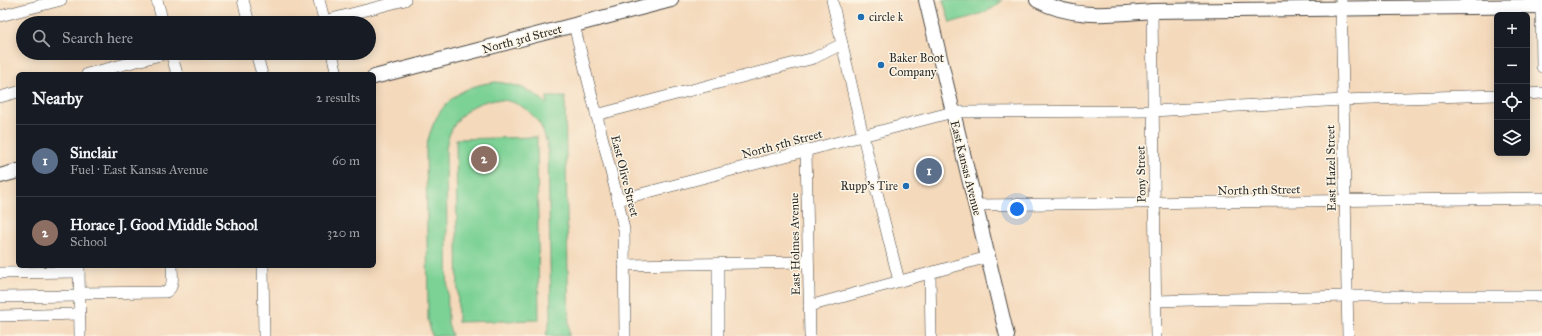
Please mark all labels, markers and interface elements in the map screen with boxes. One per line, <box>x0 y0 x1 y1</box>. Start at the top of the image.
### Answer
place label: circle k <box>869 10 904 24</box>
marker: circle k <box>856 12 866 22</box>
map controls <box>1494 12 1530 156</box>
button: + <box>1494 12 1530 48</box>
search box <box>16 16 376 60</box>
street label: North 3rd Street <box>481 21 564 56</box>
icon: search <box>30 27 52 49</box>
text: Search here <box>62 29 133 47</box>
button: − <box>1494 48 1530 84</box>
place label: Baker Boot Company <box>889 51 945 79</box>
marker: Baker Boot Company <box>876 60 886 70</box>
button: locate <box>1494 84 1530 120</box>
text: Nearby <box>32 88 83 109</box>
text: 2 results <box>316 90 360 106</box>
street label: East Kansas Avenue <box>947 119 985 217</box>
button: layers <box>1494 120 1530 156</box>
street label: East Hazel Street <box>1323 124 1339 211</box>
street label: North 5th Street <box>740 126 825 161</box>
street label: East Olive Street <box>608 134 642 219</box>
text: Sinclair <box>70 144 117 162</box>
pin: 2 <box>471 144 497 174</box>
street label: Pony Street <box>1133 145 1148 203</box>
text: 1 <box>42 153 48 169</box>
text: 60 m <box>332 153 360 169</box>
pin: 1 <box>916 156 942 186</box>
text: Fuel · East Kansas Avenue <box>70 162 208 178</box>
place label: Rupp's Tire <box>840 179 898 193</box>
marker: Rupp's Tire <box>901 181 911 191</box>
street label: North 5th Street <box>1217 182 1301 198</box>
street label: East Holmes Avenue <box>787 193 803 295</box>
your location <box>1007 199 1027 219</box>
text: Horace J. Good Middle School <box>70 216 258 234</box>
text: 2 <box>42 225 48 241</box>
text: 320 m <box>327 225 360 241</box>
text: School <box>70 234 107 250</box>

